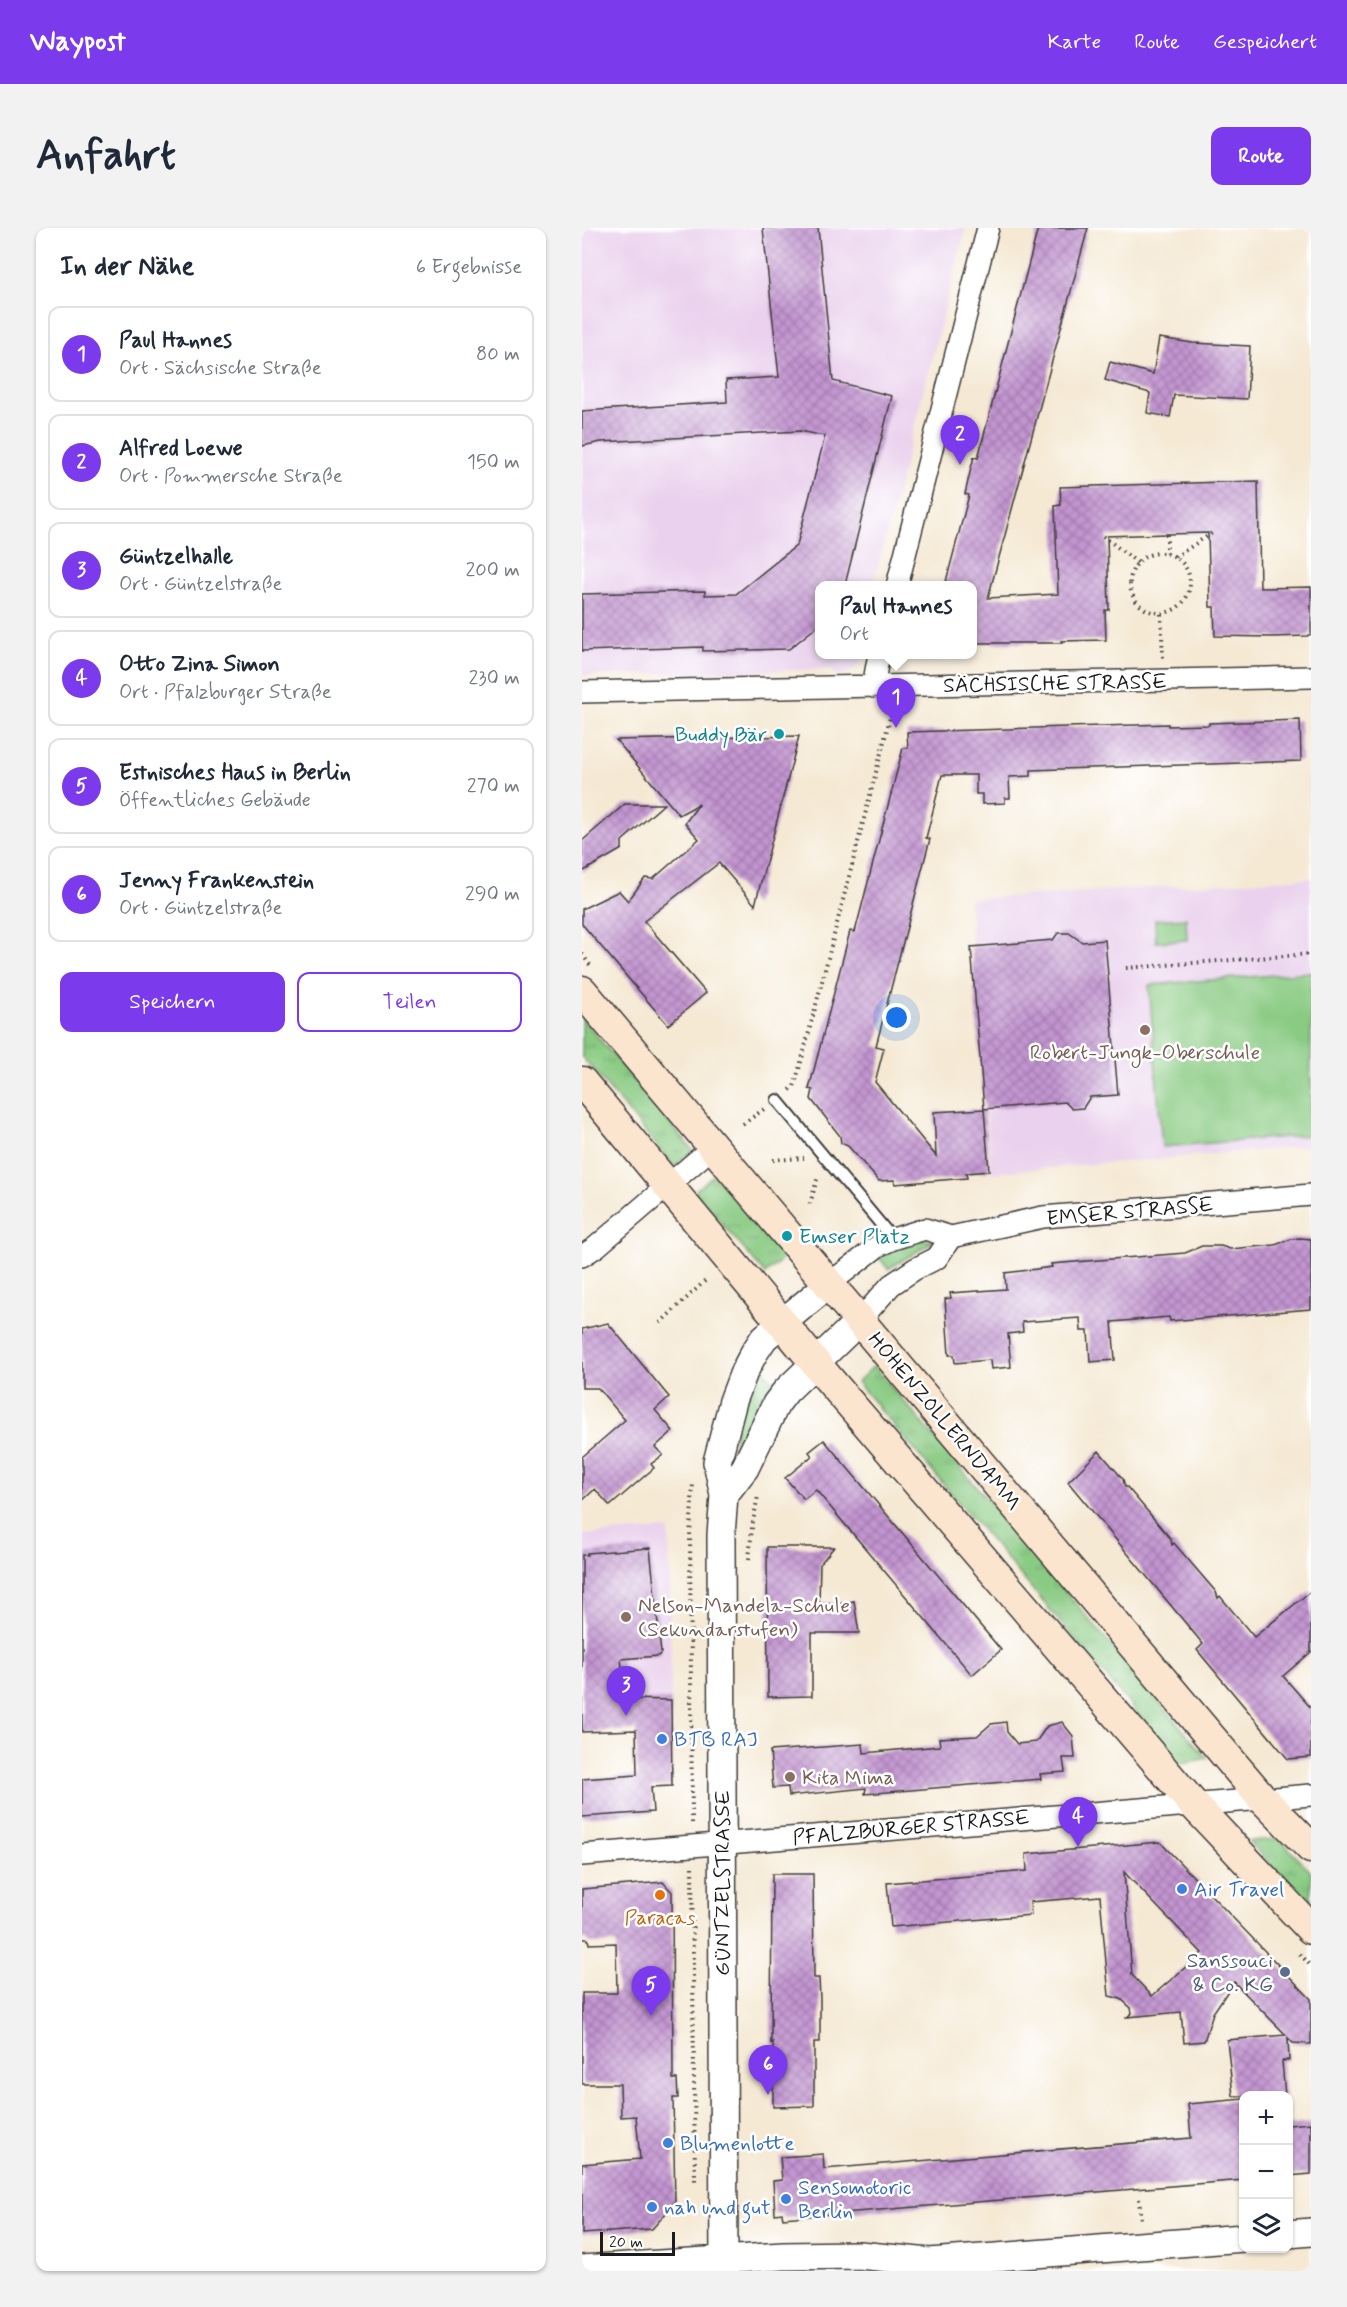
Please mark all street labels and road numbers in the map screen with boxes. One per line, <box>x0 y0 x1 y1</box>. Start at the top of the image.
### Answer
street label: SÄCHSISCHE STRASSE <box>943 668 1167 700</box>
street label: EMSER STRASSE <box>1046 1191 1215 1233</box>
street label: HOHENZOLLERNDAMM <box>861 1326 1027 1517</box>
street label: GÜNTZELSTRASSE <box>709 1790 737 1976</box>
street label: PFALZBURGER STRASSE <box>791 1804 1031 1852</box>

